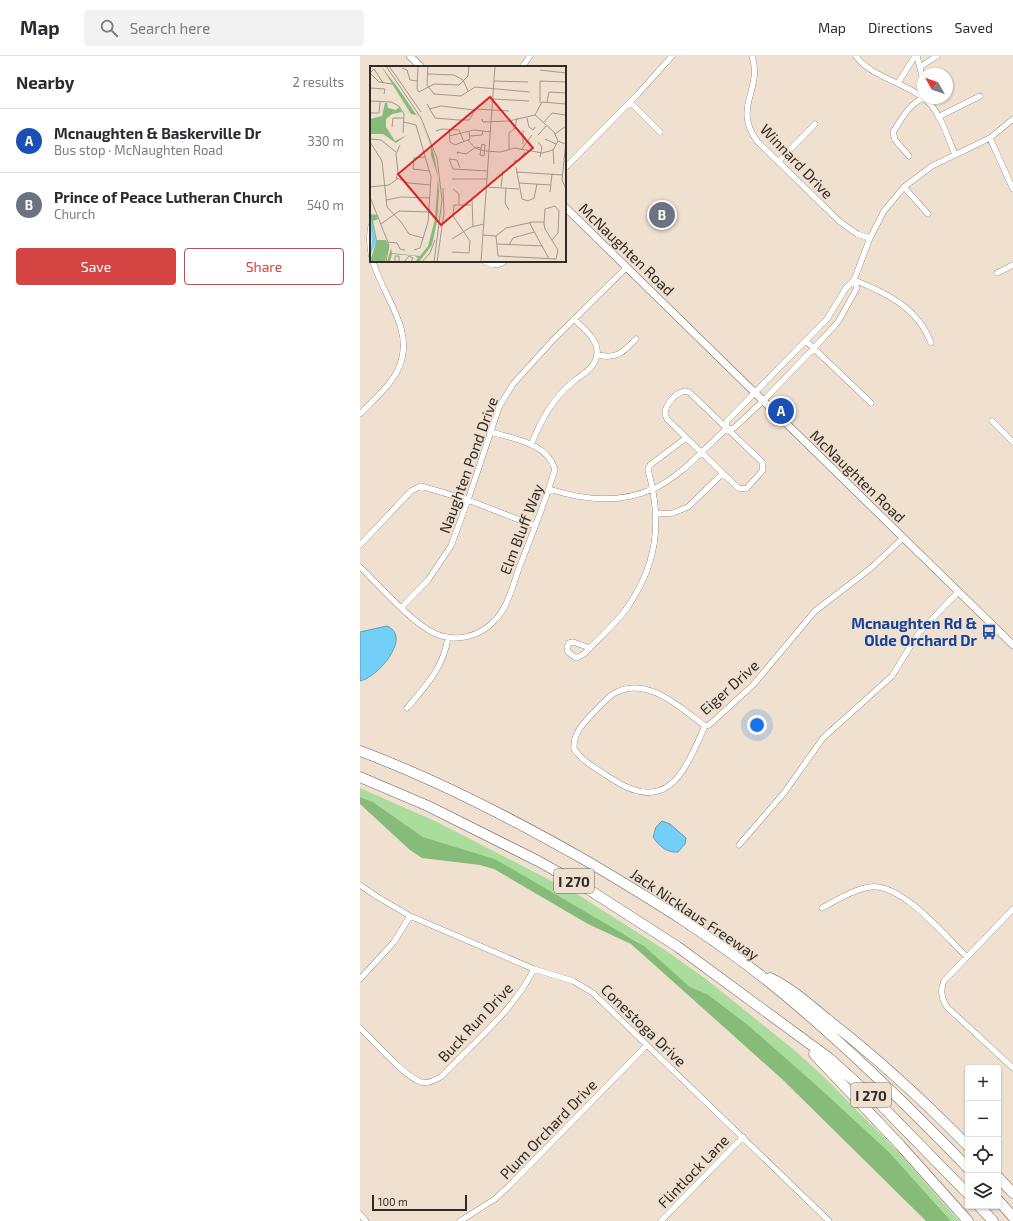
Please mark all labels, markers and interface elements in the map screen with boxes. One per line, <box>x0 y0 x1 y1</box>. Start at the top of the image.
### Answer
search box <box>84 10 364 46</box>
text: Map <box>20 16 60 39</box>
icon: search <box>98 17 120 39</box>
text: Search here <box>130 19 210 37</box>
text: Map <box>818 19 846 36</box>
text: Directions <box>868 19 933 36</box>
text: Saved <box>955 19 993 36</box>
inset map <box>370 66 566 262</box>
north arrow <box>917 68 953 104</box>
text: Nearby <box>16 72 74 92</box>
text: 2 results <box>292 74 344 90</box>
street label: Winnard Drive <box>757 120 837 202</box>
text: Mcnaughten & Baskerville Dr <box>54 124 261 142</box>
text: A <box>25 133 33 149</box>
text: 330 m <box>307 133 344 149</box>
text: Bus stop · McNaughten Road <box>54 142 223 158</box>
text: Prince of Peace Lutheran Church <box>54 188 283 206</box>
text: B <box>25 197 33 213</box>
text: 540 m <box>307 197 344 213</box>
street label: McNaughten Road <box>576 199 678 299</box>
pin: B <box>649 200 675 230</box>
text: Church <box>54 206 95 222</box>
button: Save <box>16 248 176 285</box>
button: Share <box>184 248 344 285</box>
street label: Naughten Pond Drive <box>435 394 501 536</box>
pin: A <box>768 396 794 426</box>
street label: McNaughten Road <box>807 426 909 526</box>
street label: Elm Bluff Way <box>495 481 547 577</box>
place label: Mcnaughten Rd & Olde Orchard Dr <box>851 614 978 649</box>
bus stop icon: Mcnaughten Rd & Olde Orchard Dr <box>980 623 998 641</box>
street label: Eiger Drive <box>696 656 762 718</box>
your location <box>747 715 767 735</box>
street label: Jack Nicklaus Freeway <box>627 864 763 964</box>
road number: I 270 <box>554 869 594 893</box>
street label: Buck Run Drive <box>434 979 516 1065</box>
street label: Conestoga Drive <box>598 980 690 1070</box>
map controls <box>965 1065 1001 1209</box>
button: + <box>965 1065 1001 1101</box>
street label: Plum Orchard Drive <box>496 1075 600 1183</box>
road number: I 270 <box>851 1083 891 1107</box>
button: − <box>965 1101 1001 1137</box>
street label: Flintlock Lane <box>654 1131 732 1211</box>
button: locate <box>965 1137 1001 1173</box>
button: layers <box>965 1173 1001 1209</box>
scale bar <box>372 1193 467 1212</box>
text: 100 m <box>378 1195 408 1208</box>

